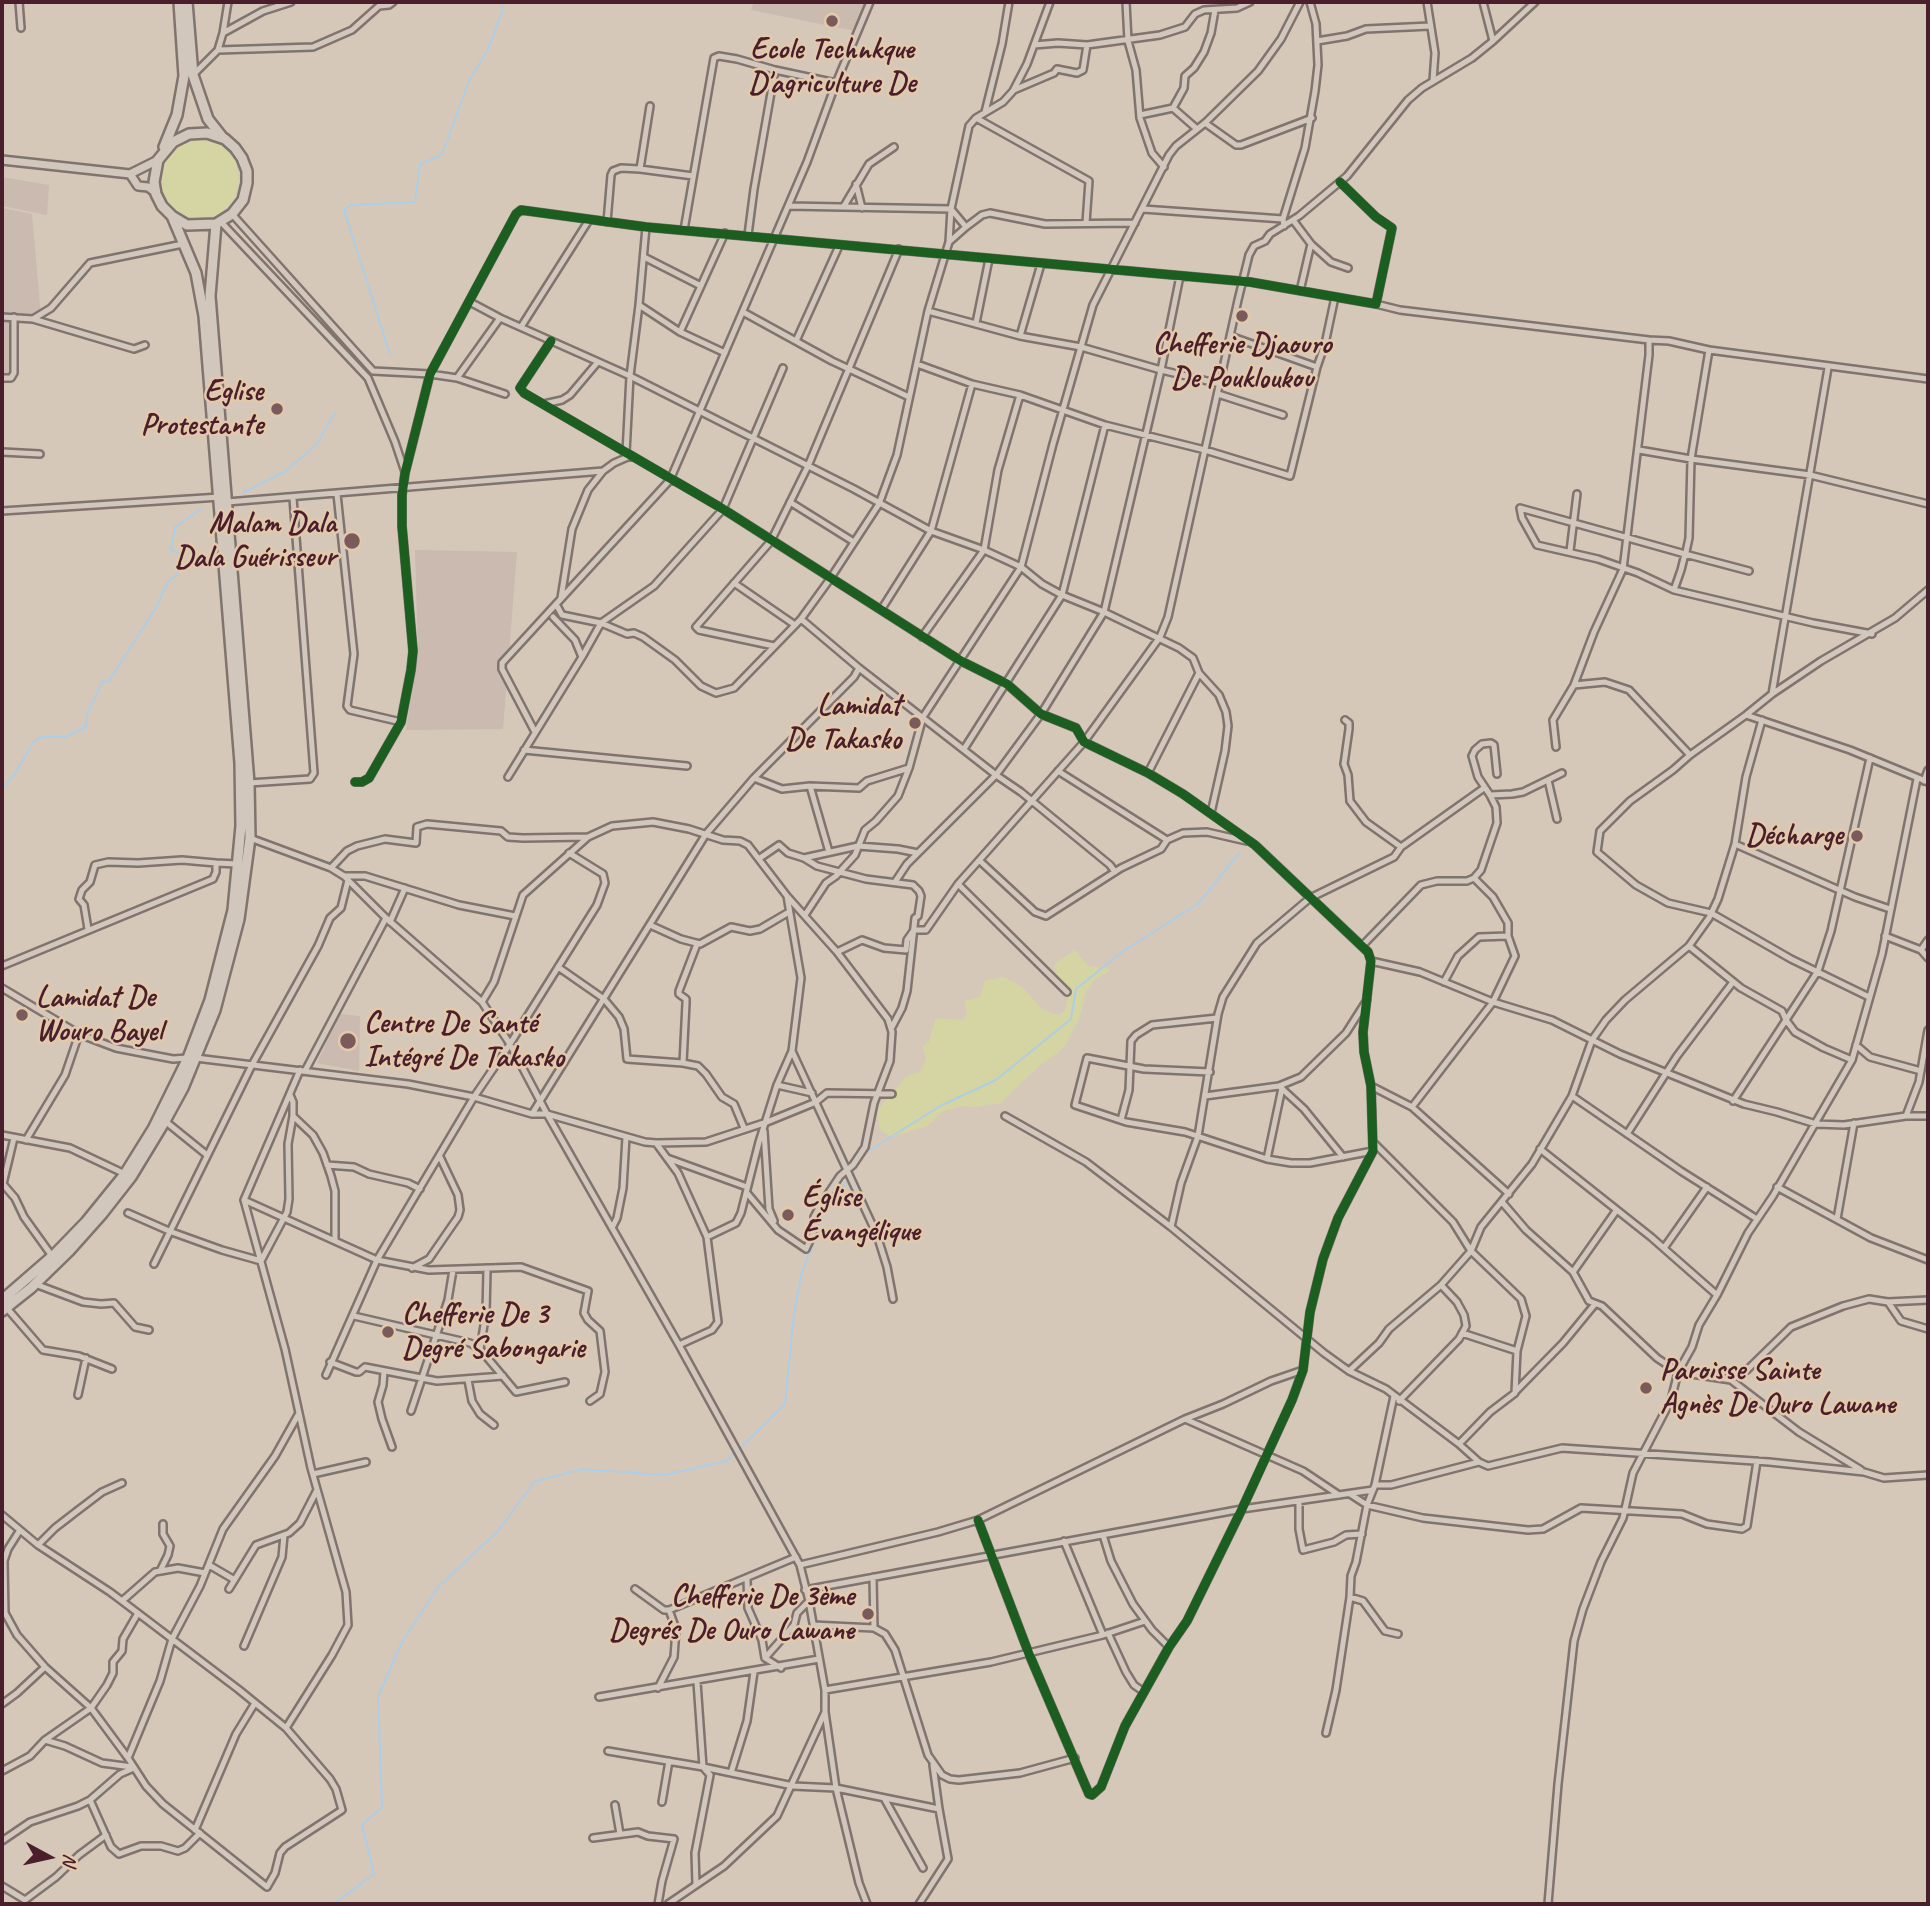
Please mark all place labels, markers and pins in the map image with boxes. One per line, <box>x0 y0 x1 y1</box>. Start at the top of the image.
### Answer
marker: Ecole Technkque D'agriculture De <box>824 13 840 29</box>
place label: Ecole Technkque D'agriculture De <box>748 32 916 102</box>
marker: Chefferie Djaouro De Poukloukou <box>1234 308 1250 324</box>
place label: Chefferie Djaouro De Poukloukou <box>1153 327 1331 398</box>
place label: Eglise Protestante <box>141 374 263 444</box>
marker: Eglise Protestante <box>269 401 285 417</box>
place label: Malam Dala Dala Guérisseur <box>175 506 336 576</box>
marker: Malam Dala Dala Guérisseur <box>342 531 362 551</box>
place label: Lamidat De Takasko <box>785 688 901 758</box>
marker: Lamidat De Takasko <box>907 715 923 731</box>
place label: Décharge <box>1746 818 1843 854</box>
marker: Décharge <box>1849 828 1865 844</box>
place label: Lamidat De Wouro Bayel <box>36 980 163 1050</box>
place label: Centre De Santé Intégré De Takasko <box>364 1006 564 1076</box>
marker: Lamidat De Wouro Bayel <box>14 1007 30 1023</box>
marker: Centre De Santé Intégré De Takasko <box>338 1031 358 1051</box>
place label: Église Évangélique <box>802 1180 920 1250</box>
marker: Église Évangélique <box>780 1207 796 1223</box>
place label: Chefferie De 3 Degré Sabongarie <box>402 1297 585 1368</box>
marker: Chefferie De 3 Degré Sabongarie <box>380 1324 396 1340</box>
place label: Paroisse Sainte Agnès De Ouro Lawane <box>1660 1353 1895 1424</box>
marker: Paroisse Sainte Agnès De Ouro Lawane <box>1638 1380 1654 1396</box>
place label: Chefferie De 3ème Degrés De Ouro Lawane <box>609 1579 854 1650</box>
marker: Chefferie De 3ème Degrés De Ouro Lawane <box>860 1606 876 1622</box>

